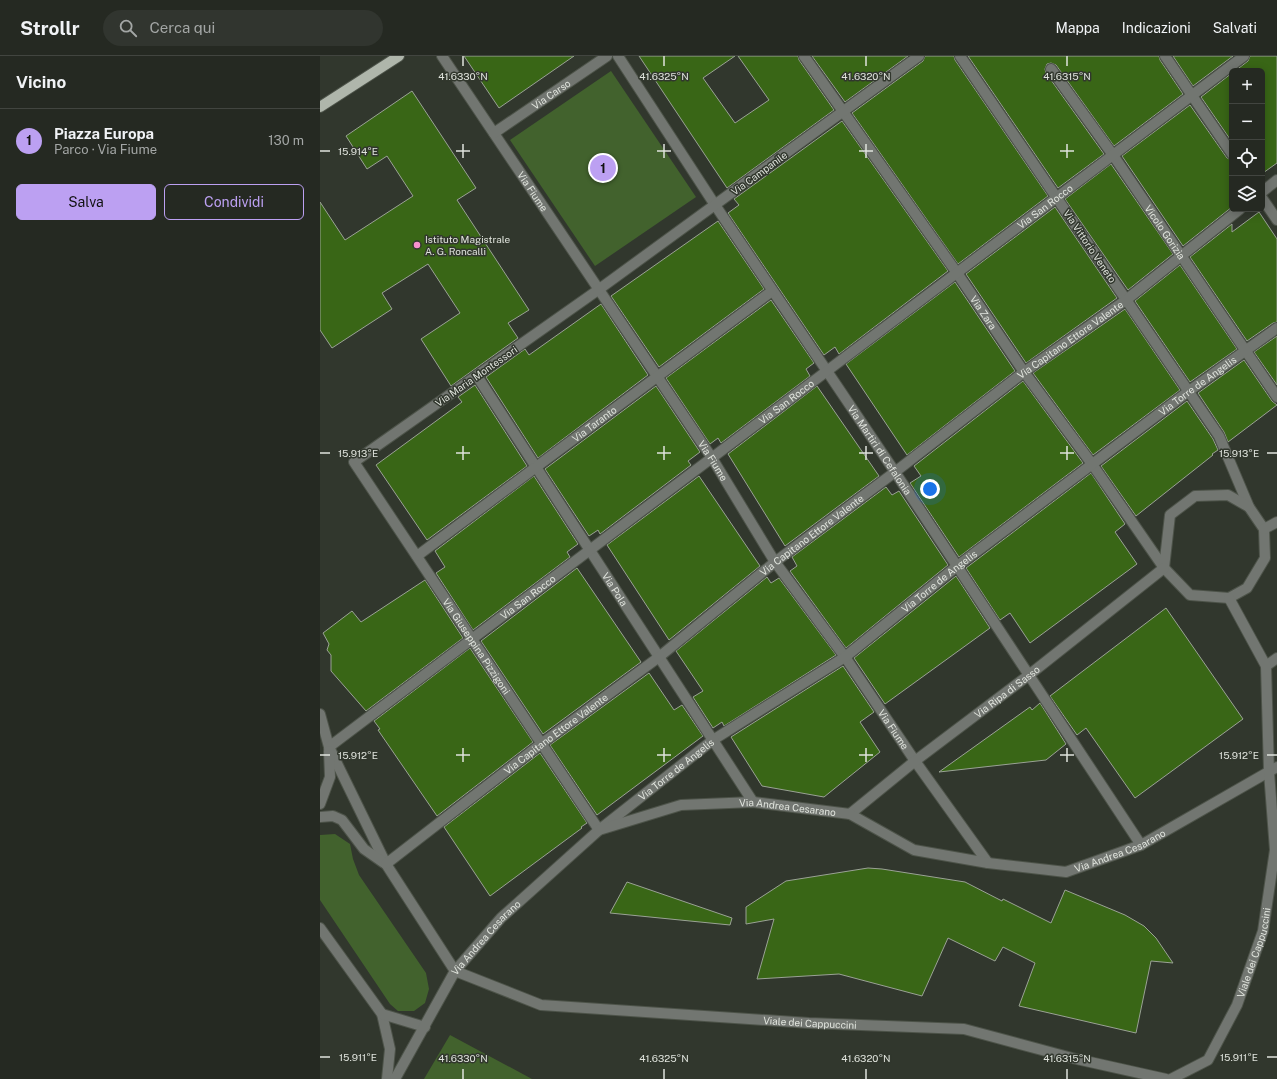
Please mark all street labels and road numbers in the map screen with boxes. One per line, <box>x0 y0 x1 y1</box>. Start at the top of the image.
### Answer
street label: Via Carso <box>529 77 573 112</box>
street label: Via Campanile <box>729 148 790 197</box>
street label: Via Fiume <box>515 169 551 214</box>
street label: Via San Rocco <box>1015 181 1075 231</box>
street label: Vicolo Gorizia <box>1142 202 1188 262</box>
street label: Via Vittorio Veneto <box>1061 207 1119 285</box>
street label: Via Zara <box>968 293 999 332</box>
street label: Via Capitano Ettore Valente <box>1015 298 1125 381</box>
street label: Via Maria Montessori <box>433 343 519 409</box>
street label: Via Torre de Angelis <box>1156 353 1238 418</box>
street label: Via San Rocco <box>756 377 817 426</box>
street label: Via Taranto <box>570 403 619 444</box>
street label: Via Martiri di Cefalonia <box>846 403 914 497</box>
street label: Via Fiume <box>696 438 731 483</box>
street label: Via Capitano Ettore Valente <box>757 492 866 578</box>
street label: Via Torre de Angelis <box>899 547 979 615</box>
street label: Via Pola <box>600 570 630 608</box>
street label: Via San Rocco <box>498 572 558 622</box>
street label: Via Giuseppina Pizzigoni <box>440 596 513 696</box>
street label: Via Ripa di Sasso <box>972 663 1042 720</box>
street label: Via Capitano Ettore Valente <box>501 691 610 777</box>
street label: Via Fiume <box>876 707 912 752</box>
street label: Via Torre de Angelis <box>636 736 716 803</box>
street label: Via Andrea Cesarano <box>739 796 837 818</box>
street label: Via Andrea Cesarano <box>1073 826 1168 875</box>
street label: Via Andrea Cesarano <box>448 897 523 977</box>
street label: Viale dei Cappuccini <box>1234 907 1272 999</box>
street label: Viale dei Cappuccini <box>763 1014 857 1031</box>

